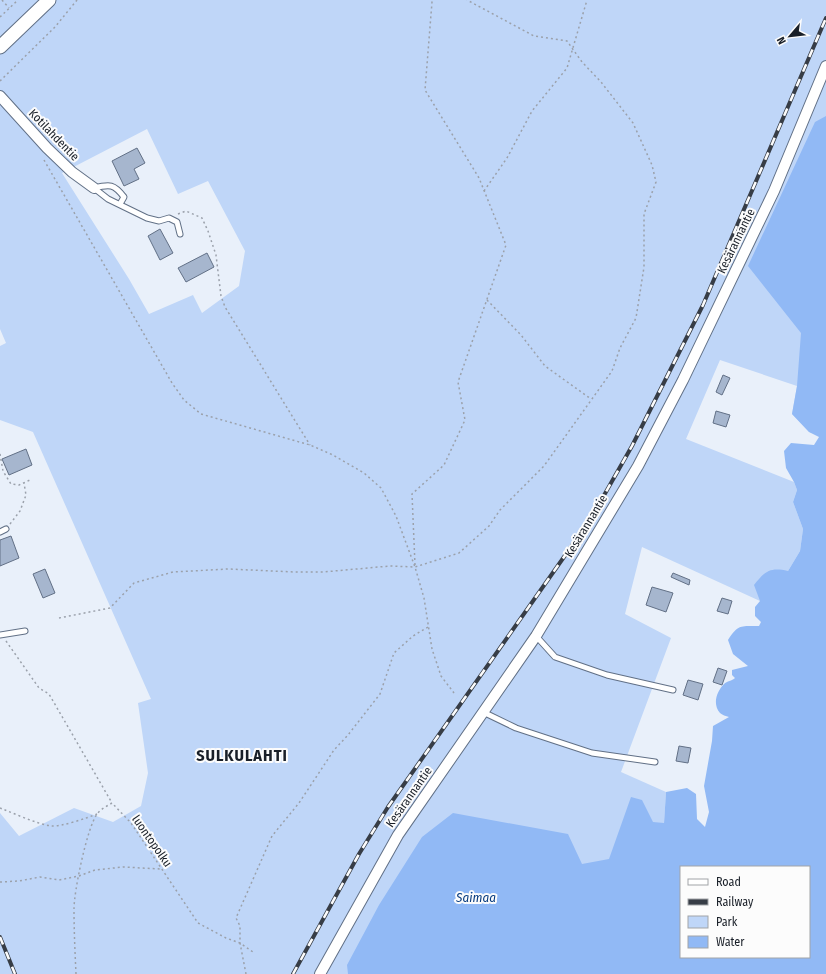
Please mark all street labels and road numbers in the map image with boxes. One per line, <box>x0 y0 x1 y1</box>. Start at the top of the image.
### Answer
street label: Kotilahdentie <box>26 106 82 164</box>
street label: Kesärannantie <box>714 206 758 276</box>
street label: Kesärannantie <box>562 492 610 560</box>
street label: Kesärannantie <box>383 764 435 830</box>
street label: luontopolku <box>129 812 175 870</box>

